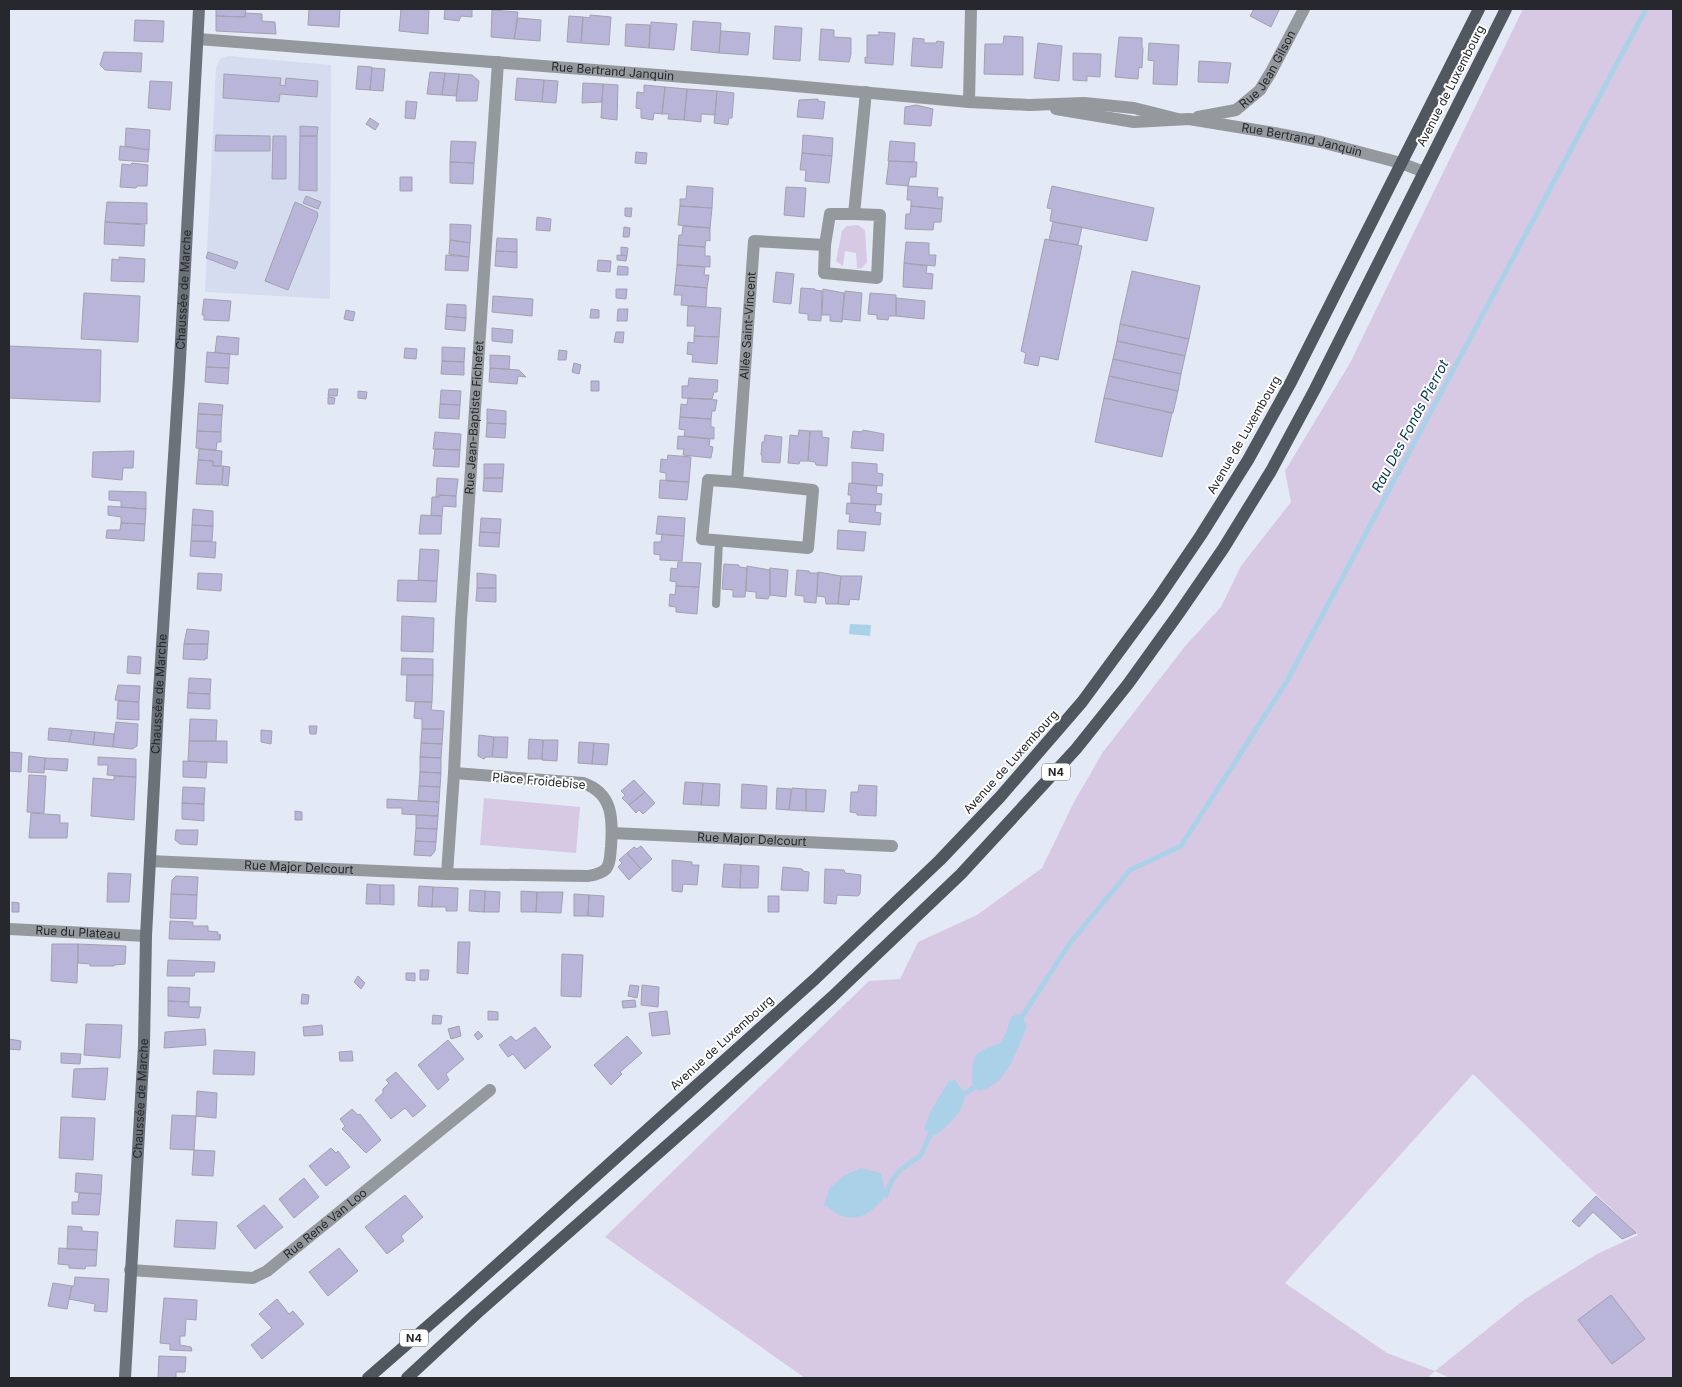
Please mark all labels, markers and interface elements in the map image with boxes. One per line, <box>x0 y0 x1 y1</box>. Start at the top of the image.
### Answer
street label: Avenue de Luxembourg <box>1413 23 1488 149</box>
street label: Rue Jean Gilson <box>1236 28 1299 111</box>
street label: Rue Bertrand Janquin <box>551 59 675 83</box>
street label: Rue Bertrand Janquin <box>1240 120 1364 160</box>
street label: Chaussée de Marche <box>173 229 194 350</box>
street label: Allée Saint-Vincent <box>736 271 759 380</box>
street label: Rue Jean-Baptiste Fichefet <box>461 340 487 495</box>
water label: Rau Des Fonds Pierrot <box>1367 356 1452 495</box>
street label: Avenue de Luxembourg <box>1204 373 1284 497</box>
street label: Chaussée de Marche <box>148 633 170 754</box>
street label: Avenue de Luxembourg <box>960 707 1061 817</box>
road number: N4 <box>1042 764 1070 780</box>
street label: Place Froidebise <box>492 769 586 792</box>
street label: Rue Major Delcourt <box>697 829 807 849</box>
street label: Rue Major Delcourt <box>244 857 354 877</box>
street label: Rue du Plateau <box>35 922 121 942</box>
street label: Avenue de Luxembourg <box>667 992 777 1093</box>
street label: Chaussée de Marche <box>130 1038 151 1159</box>
street label: Rue René Van Loo <box>280 1185 370 1262</box>
road number: N4 <box>400 1330 428 1346</box>

